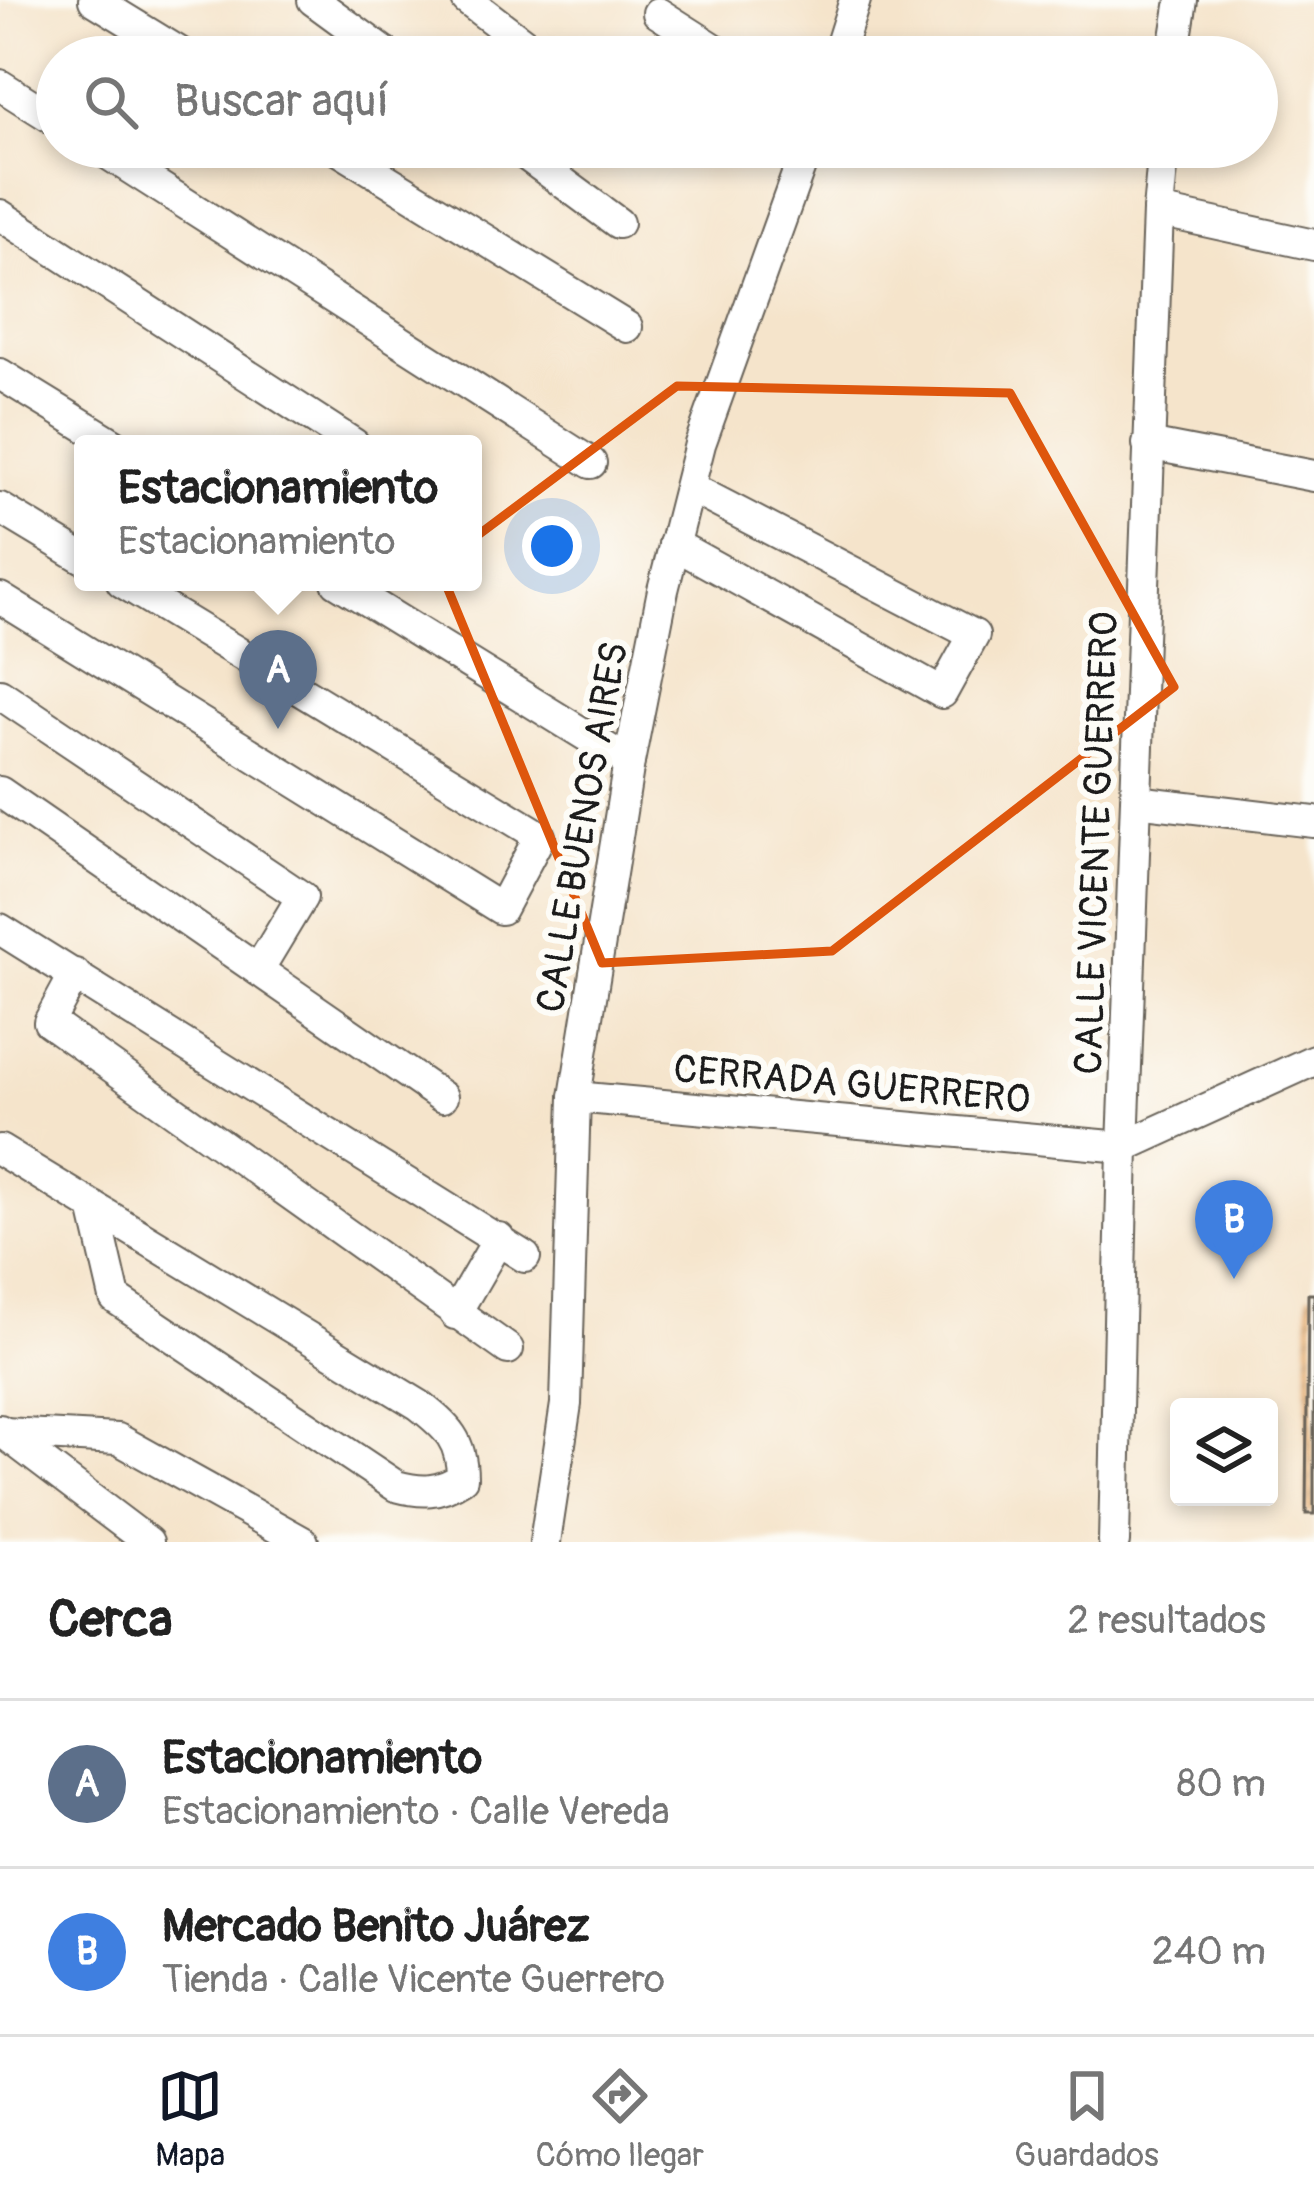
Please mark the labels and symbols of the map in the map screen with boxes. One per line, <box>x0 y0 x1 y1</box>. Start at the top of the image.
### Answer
your location <box>522 516 582 576</box>
street label: CALLE VICENTE GUERRERO <box>1064 611 1129 1075</box>
pin: A <box>239 630 317 729</box>
street label: CALLE BUENOS AIRES <box>526 638 639 1016</box>
street label: CERRADA GUERRERO <box>672 1044 1032 1124</box>
pin: B <box>1195 1180 1273 1279</box>

